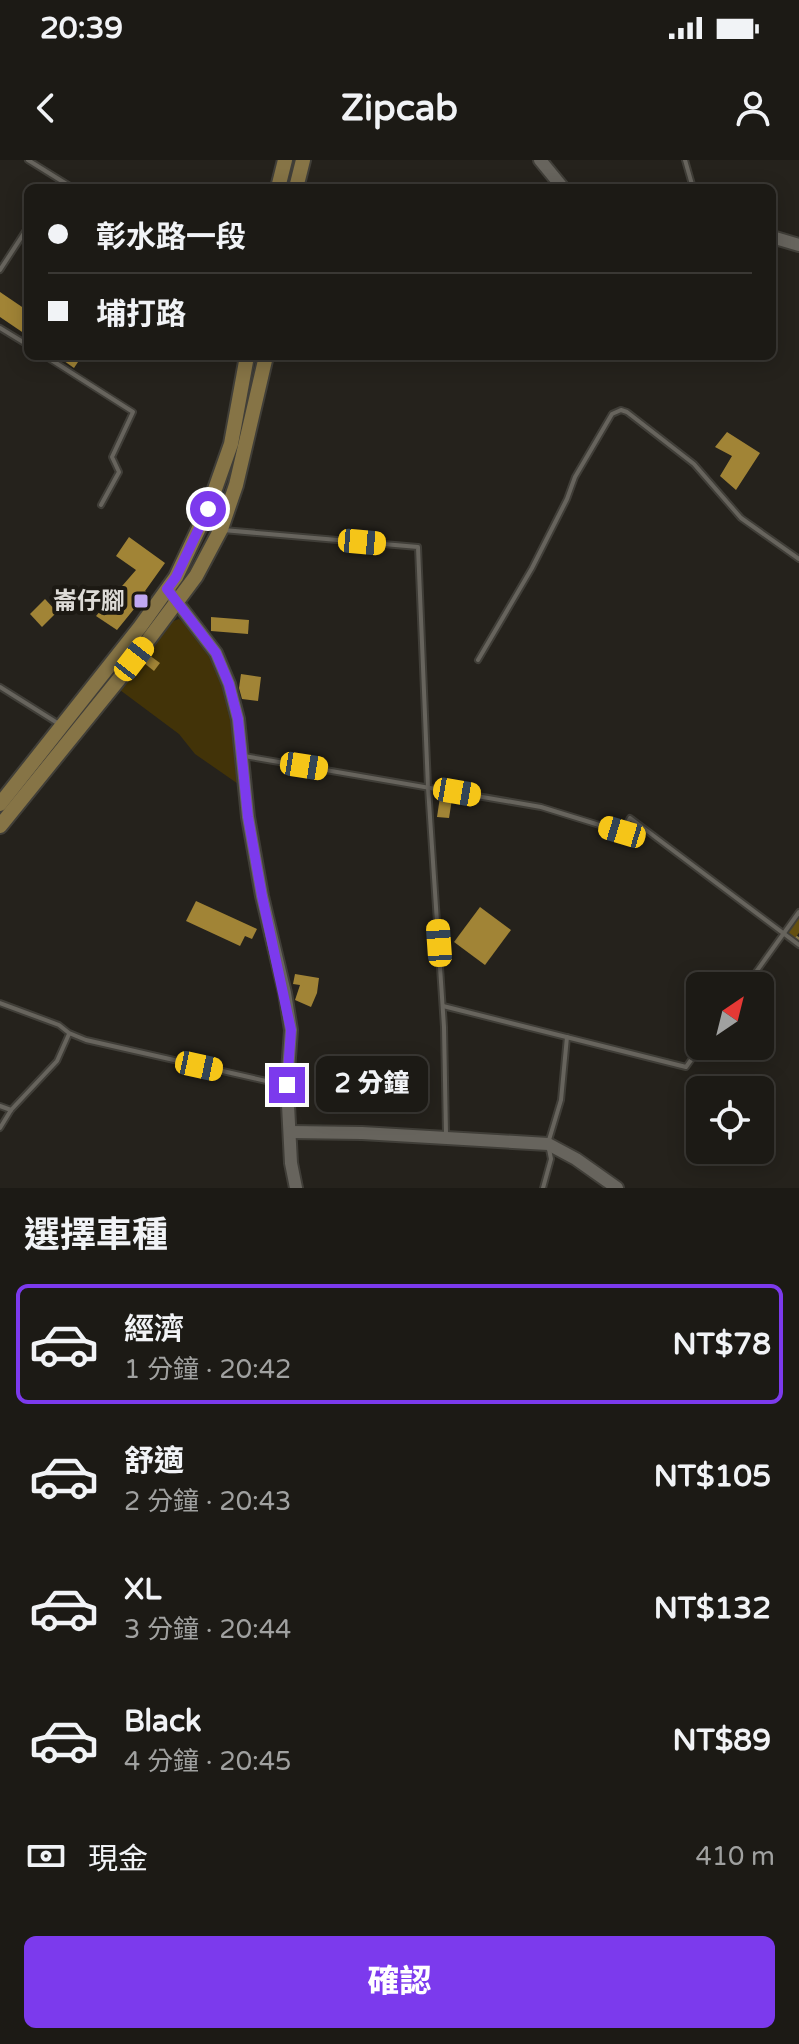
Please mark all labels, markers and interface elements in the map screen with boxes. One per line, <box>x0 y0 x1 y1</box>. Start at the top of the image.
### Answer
text: 20:39 <box>40 10 123 47</box>
icon: back <box>24 86 68 130</box>
icon: person <box>731 86 775 130</box>
text: Zipcab <box>341 87 458 130</box>
text: 彰水路一段 <box>96 219 246 256</box>
text: 埔打路 <box>96 296 186 333</box>
route start <box>190 491 226 527</box>
car <box>337 528 387 556</box>
place label: 崙仔腳 <box>53 587 125 616</box>
marker: 崙仔腳 <box>132 592 150 610</box>
car <box>110 633 158 685</box>
car <box>278 750 330 782</box>
car <box>431 776 483 808</box>
car <box>596 814 648 850</box>
car <box>425 918 453 968</box>
north arrow <box>686 972 774 1060</box>
map controls <box>686 972 774 1164</box>
car <box>173 1049 225 1083</box>
callout: 2 分鐘 <box>315 1057 427 1113</box>
route end <box>269 1067 305 1103</box>
text: 2 分鐘 <box>334 1068 410 1099</box>
button: locate <box>686 1076 774 1164</box>
text: 選擇車種 <box>24 1214 168 1257</box>
icon: car <box>28 1308 100 1380</box>
text: 經濟 <box>124 1311 184 1348</box>
text: NT$78 <box>672 1326 771 1363</box>
text: 1 分鐘 · 20:42 <box>124 1354 291 1385</box>
icon: car <box>28 1440 100 1512</box>
text: 舒適 <box>124 1443 184 1480</box>
text: NT$105 <box>654 1458 771 1495</box>
text: 2 分鐘 · 20:43 <box>124 1486 291 1517</box>
text: XL <box>124 1571 161 1608</box>
icon: car <box>28 1572 100 1644</box>
text: NT$132 <box>654 1590 771 1627</box>
text: 3 分鐘 · 20:44 <box>124 1614 291 1645</box>
text: Black <box>124 1703 201 1740</box>
icon: car <box>28 1704 100 1776</box>
text: NT$89 <box>672 1722 771 1759</box>
text: 4 分鐘 · 20:45 <box>124 1746 291 1777</box>
icon: cash <box>24 1834 68 1878</box>
text: 現金 <box>88 1841 148 1878</box>
text: 410 m <box>695 1841 775 1872</box>
button: 確認 <box>24 1936 775 2028</box>

